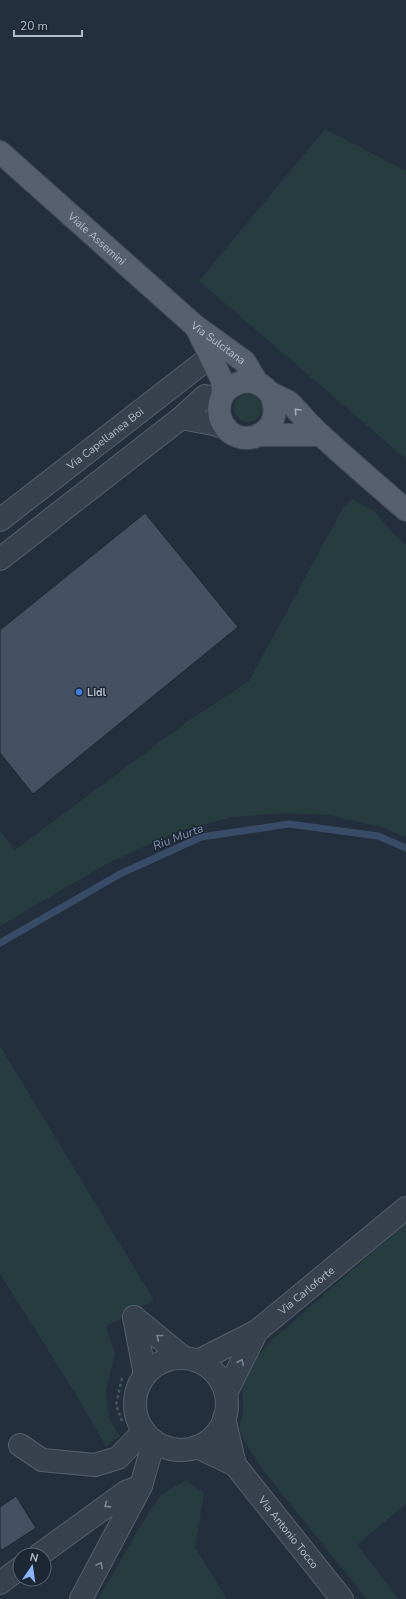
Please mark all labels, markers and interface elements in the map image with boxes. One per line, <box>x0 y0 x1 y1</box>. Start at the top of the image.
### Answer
scale bar <box>14 12 82 38</box>
text: 20 m <box>20 18 48 34</box>
street label: Viale Assemini <box>64 208 129 268</box>
street label: Via Sulcitana <box>187 317 249 368</box>
street label: Via Capellanea Boi <box>63 404 147 474</box>
one-way arrow <box>294 408 302 416</box>
place label: Lidl <box>87 685 107 700</box>
marker: Lidl <box>74 687 84 697</box>
water label: Riu Murta <box>150 820 206 854</box>
street label: Via Carloforte <box>274 1263 338 1319</box>
one-way arrow <box>156 1335 163 1342</box>
one-way arrow <box>236 1359 244 1366</box>
street label: Via Antonio Tocco <box>254 1492 322 1571</box>
one-way arrow <box>105 1500 112 1507</box>
north arrow <box>12 1547 52 1587</box>
text: N <box>28 1550 40 1566</box>
one-way arrow <box>95 1562 102 1569</box>

